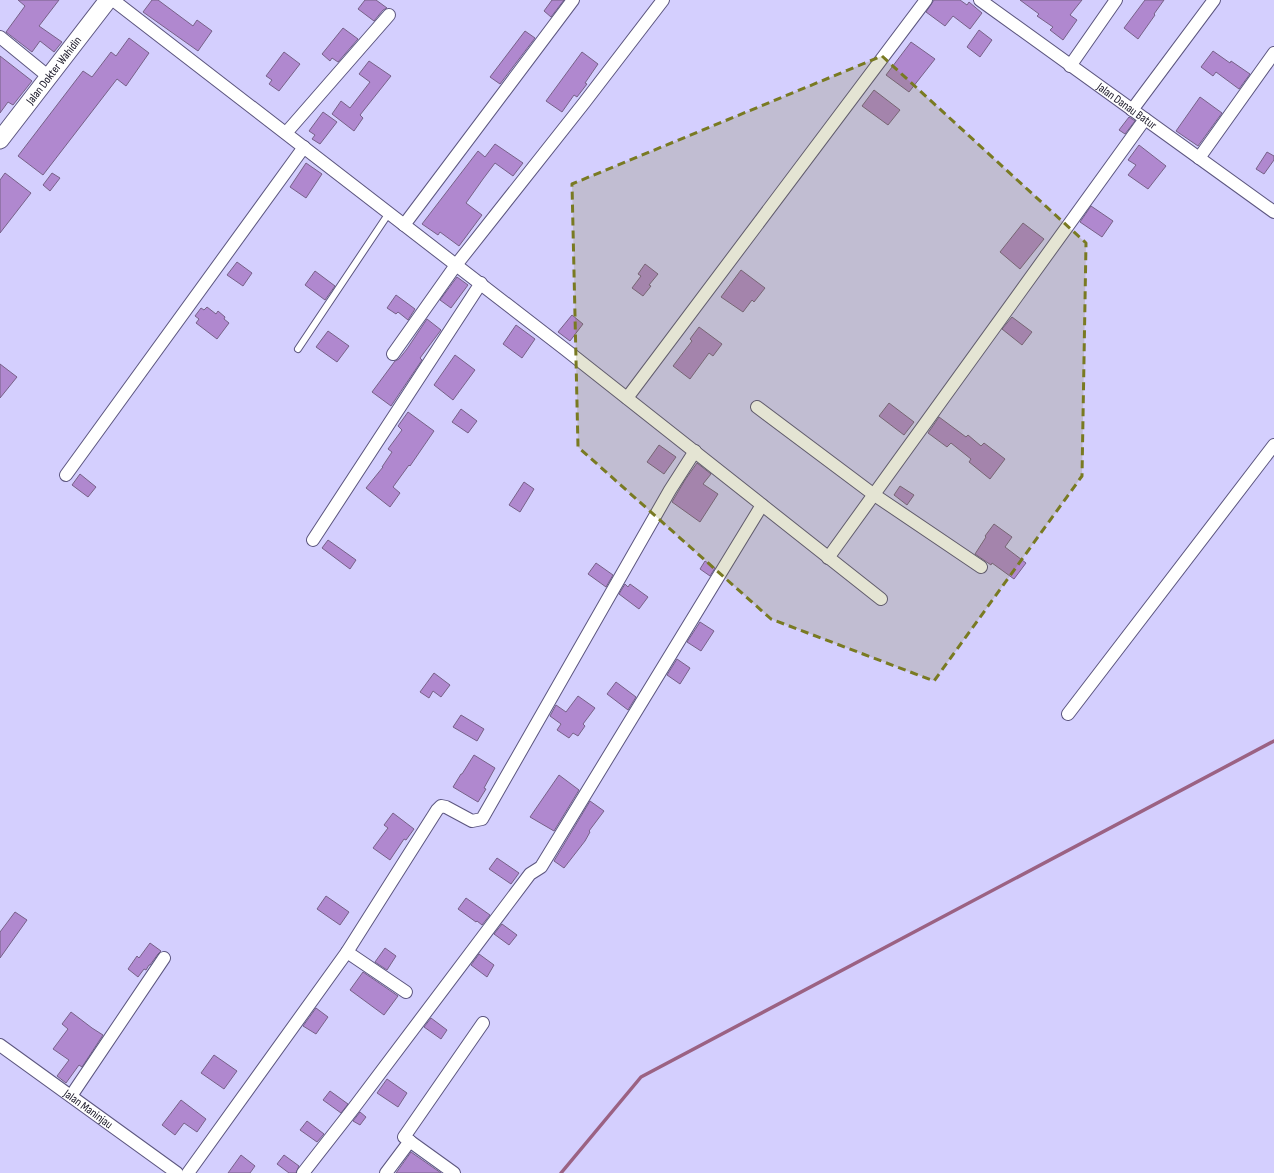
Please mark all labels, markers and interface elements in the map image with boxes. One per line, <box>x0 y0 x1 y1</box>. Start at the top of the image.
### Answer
street label: Jalan Dokter Wahidin <box>22 34 85 109</box>
street label: Jalan Danau Batur <box>1093 79 1160 133</box>
street label: Jalan Maninjau <box>60 1086 116 1132</box>

